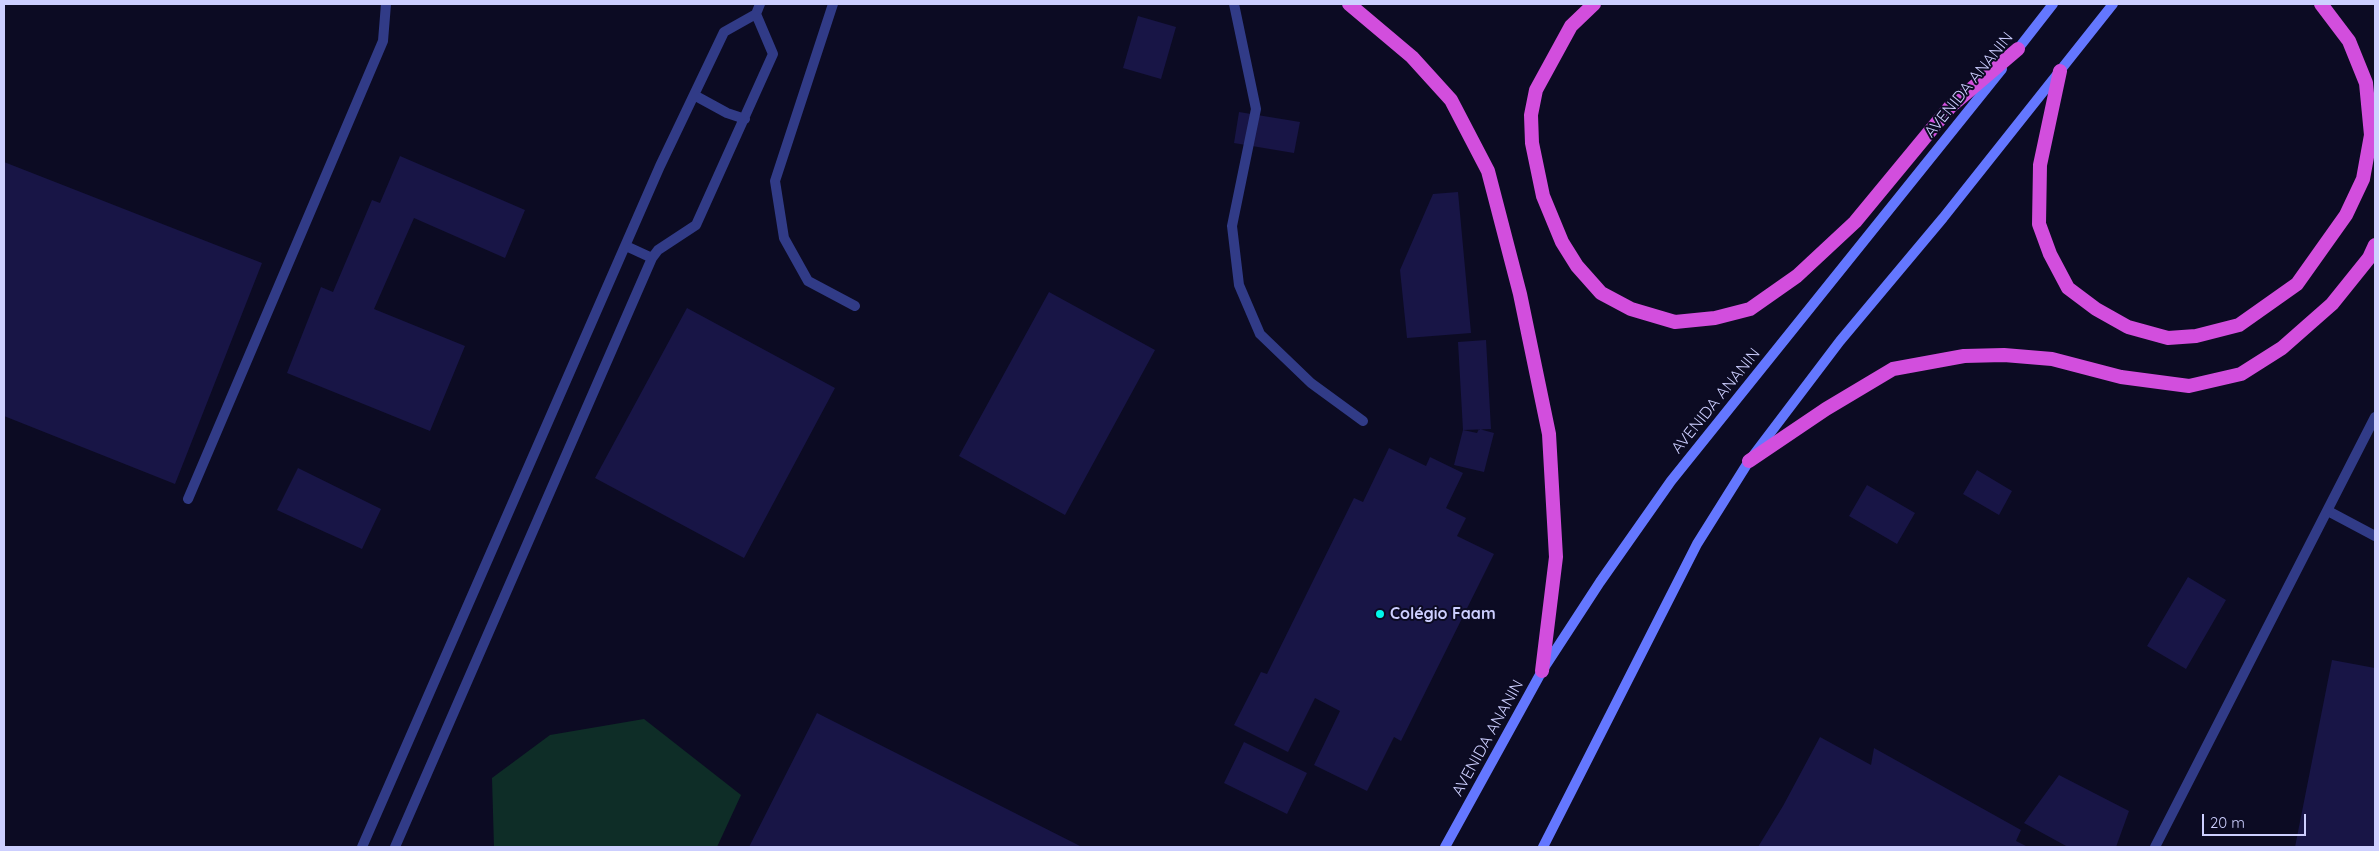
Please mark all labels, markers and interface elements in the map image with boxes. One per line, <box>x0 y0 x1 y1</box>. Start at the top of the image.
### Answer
street label: AVENIDA ANANIN <box>1921 28 2017 142</box>
street label: AVENIDA ANANIN <box>1668 344 1764 458</box>
place label: Colégio Faam <box>1390 604 1496 624</box>
marker: Colégio Faam <box>1374 608 1386 620</box>
street label: AVENIDA ANANIN <box>1448 676 1528 800</box>
scale bar <box>2204 804 2308 836</box>
text: 20 m <box>2210 813 2245 832</box>

